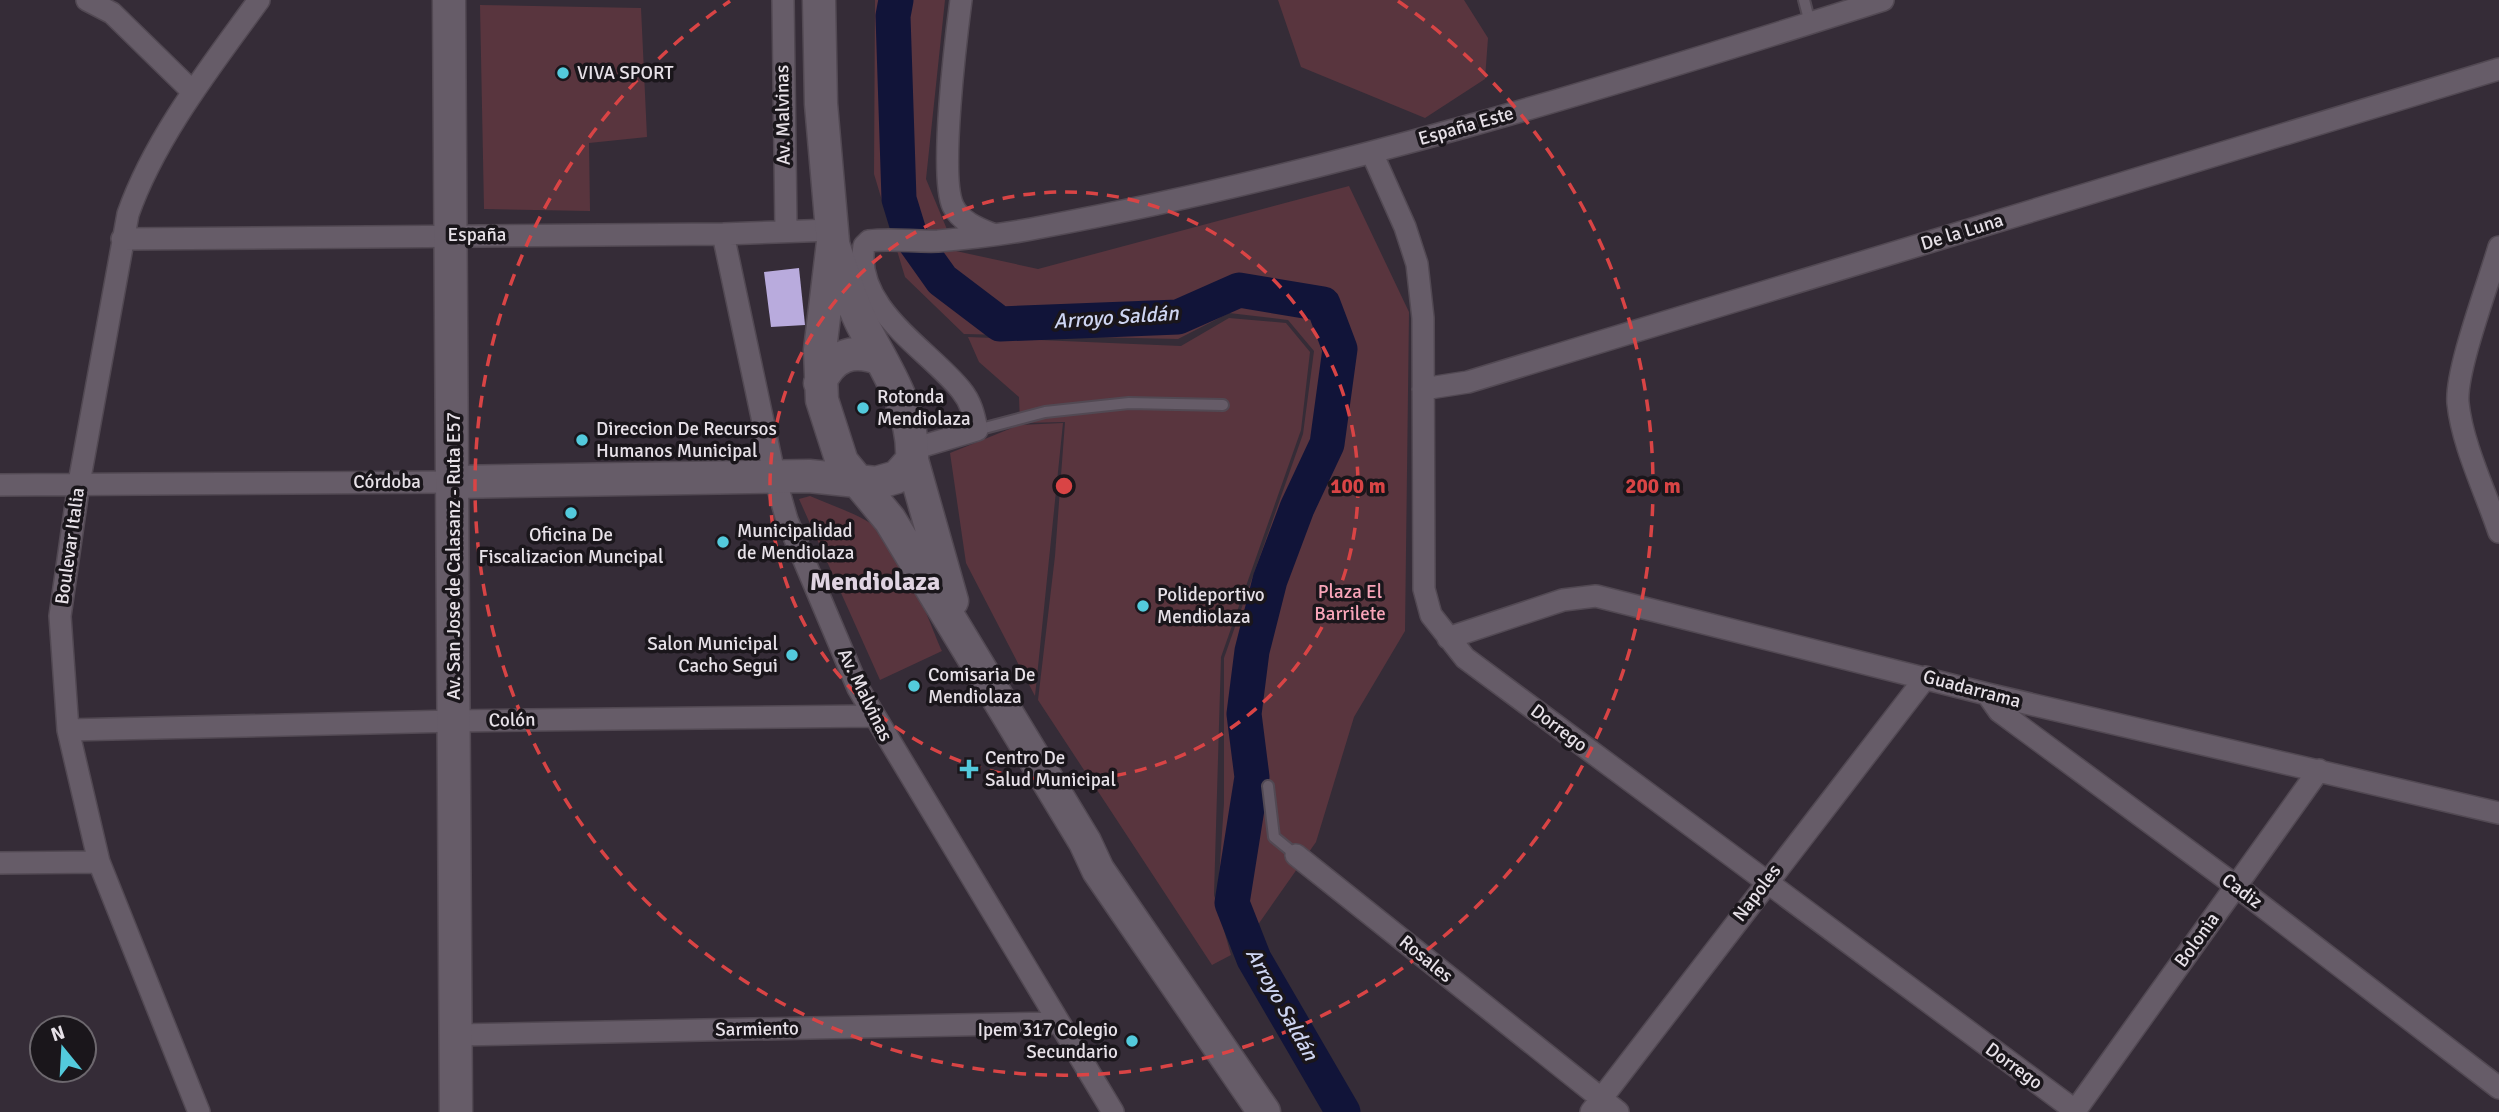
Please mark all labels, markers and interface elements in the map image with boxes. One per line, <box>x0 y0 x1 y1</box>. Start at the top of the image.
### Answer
place label: VIVA SPORT <box>577 61 674 85</box>
marker: VIVA SPORT <box>555 65 571 81</box>
street label: Av. Malvinas <box>770 65 796 165</box>
street label: España Este <box>1416 101 1516 151</box>
street label: De la Luna <box>1918 208 2006 256</box>
street label: España <box>448 223 506 247</box>
water label: Arroyo Saldán <box>1053 300 1180 334</box>
place label: Rotonda Mendiolaza <box>877 385 971 431</box>
marker: Rotonda Mendiolaza <box>855 400 871 416</box>
street label: Av. San Jose de Calasanz - Ruta E57 <box>442 412 466 700</box>
place label: Direccion De Recursos Humanos Municipal <box>596 417 777 463</box>
marker: Direccion De Recursos Humanos Municipal <box>574 432 590 448</box>
street label: Córdoba <box>353 470 421 494</box>
text: 100 m <box>1330 473 1386 499</box>
text: 200 m <box>1625 473 1681 499</box>
centre of rings <box>1052 474 1076 498</box>
street label: Boulevar Italia <box>50 486 90 606</box>
marker: Oficina De Fiscalizacion Muncipal <box>563 505 579 521</box>
place label: Municipalidad de Mendiolaza <box>737 519 854 565</box>
place label: Oficina De Fiscalizacion Muncipal <box>478 523 664 569</box>
marker: Municipalidad de Mendiolaza <box>715 534 731 550</box>
district label: Mendiolaza <box>810 566 940 598</box>
park label: Plaza El Barrilete <box>1314 580 1386 626</box>
place label: Polideportivo Mendiolaza <box>1157 583 1265 629</box>
marker: Polideportivo Mendiolaza <box>1135 598 1151 614</box>
place label: Salon Municipal Cacho Segui <box>647 632 778 678</box>
street label: Av. Malvinas <box>832 645 898 745</box>
marker: Salon Municipal Cacho Segui <box>784 647 800 663</box>
place label: Comisaria De Mendiolaza <box>928 663 1036 709</box>
street label: Guadarrama <box>1921 664 2023 714</box>
marker: Comisaria De Mendiolaza <box>906 678 922 694</box>
street label: Dorrego <box>1526 699 1592 757</box>
street label: Colón <box>488 708 536 732</box>
place label: Centro De Salud Municipal <box>985 746 1116 792</box>
marker: Centro De Salud Municipal <box>959 759 979 779</box>
street label: Napoles <box>1728 860 1786 926</box>
street label: Cadiz <box>2217 868 2267 914</box>
street label: Bolonia <box>2169 908 2225 972</box>
street label: Rosales <box>1394 930 1458 988</box>
water label: Arroyo Saldán <box>1240 943 1324 1066</box>
north arrow <box>28 1014 98 1084</box>
street label: Sarmiento <box>715 1016 799 1042</box>
place label: Ipem 317 Colegio Secundario <box>977 1018 1118 1064</box>
text: N <box>48 1020 68 1047</box>
marker: Ipem 317 Colegio Secundario <box>1124 1033 1140 1049</box>
street label: Dorrego <box>1981 1037 2048 1095</box>

